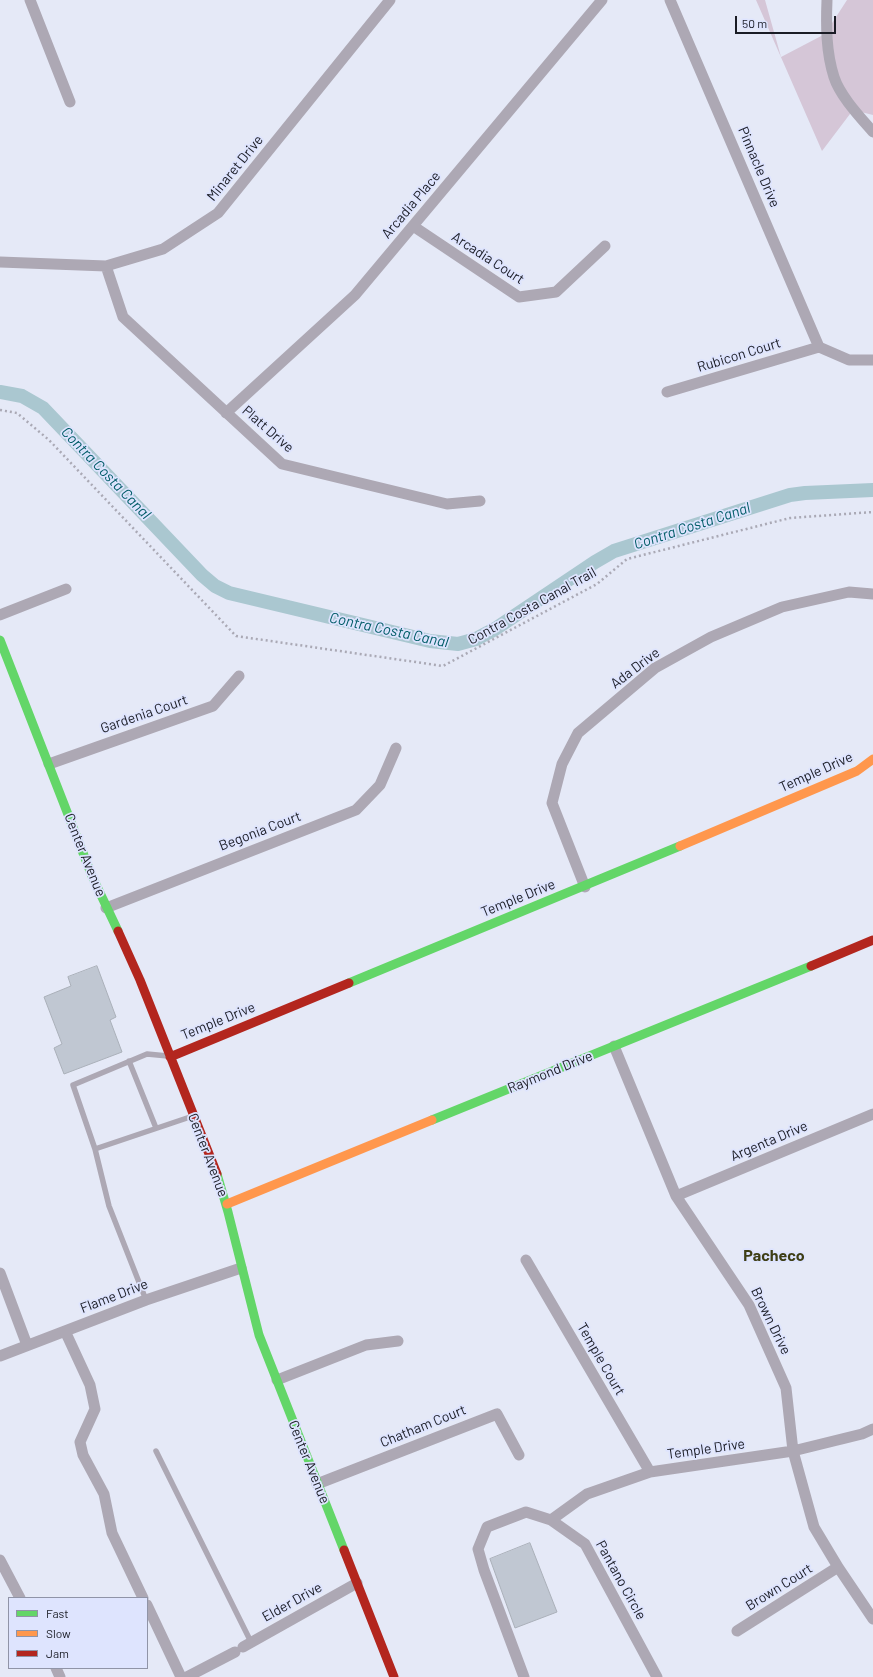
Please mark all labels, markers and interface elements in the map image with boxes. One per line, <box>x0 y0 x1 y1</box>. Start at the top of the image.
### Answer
scale bar <box>737 8 838 34</box>
text: 50 m <box>742 16 767 30</box>
street label: Pinnacle Drive <box>734 124 784 210</box>
street label: Minaret Drive <box>203 132 267 204</box>
street label: Arcadia Place <box>378 168 444 242</box>
street label: Arcadia Court <box>449 228 527 288</box>
street label: Rubicon Court <box>695 334 783 376</box>
street label: Platt Drive <box>239 402 297 456</box>
water label: Contra Costa Canal <box>57 423 155 523</box>
water label: Contra Costa Canal <box>631 499 753 553</box>
street label: Contra Costa Canal Trail <box>465 564 599 648</box>
water label: Contra Costa Canal <box>328 609 450 651</box>
street label: Ada Drive <box>607 644 663 692</box>
street label: Gardenia Court <box>98 691 190 737</box>
street label: Temple Drive <box>777 748 855 796</box>
street label: Begonia Court <box>217 808 303 854</box>
street label: Center Avenue <box>61 811 109 899</box>
street label: Temple Drive <box>478 876 558 920</box>
street label: Temple Drive <box>178 999 258 1043</box>
street label: Raymond Drive <box>505 1047 595 1097</box>
street label: Center Avenue <box>184 1111 232 1199</box>
street label: Argenta Drive <box>728 1117 810 1165</box>
district label: Pacheco <box>743 1246 805 1266</box>
street label: Flame Drive <box>78 1275 150 1317</box>
street label: Brown Drive <box>747 1285 795 1357</box>
street label: Temple Court <box>573 1320 629 1398</box>
street label: Chatham Court <box>378 1401 468 1451</box>
street label: Center Avenue <box>285 1418 333 1506</box>
street label: Temple Drive <box>666 1435 746 1463</box>
street label: Pantano Circle <box>592 1537 650 1623</box>
street label: Brown Court <box>742 1560 816 1614</box>
street label: Elder Drive <box>259 1579 325 1625</box>
legend <box>8 1597 148 1669</box>
text: Fast <box>46 1606 69 1620</box>
text: Slow <box>46 1626 71 1640</box>
text: Jam <box>46 1646 69 1660</box>

